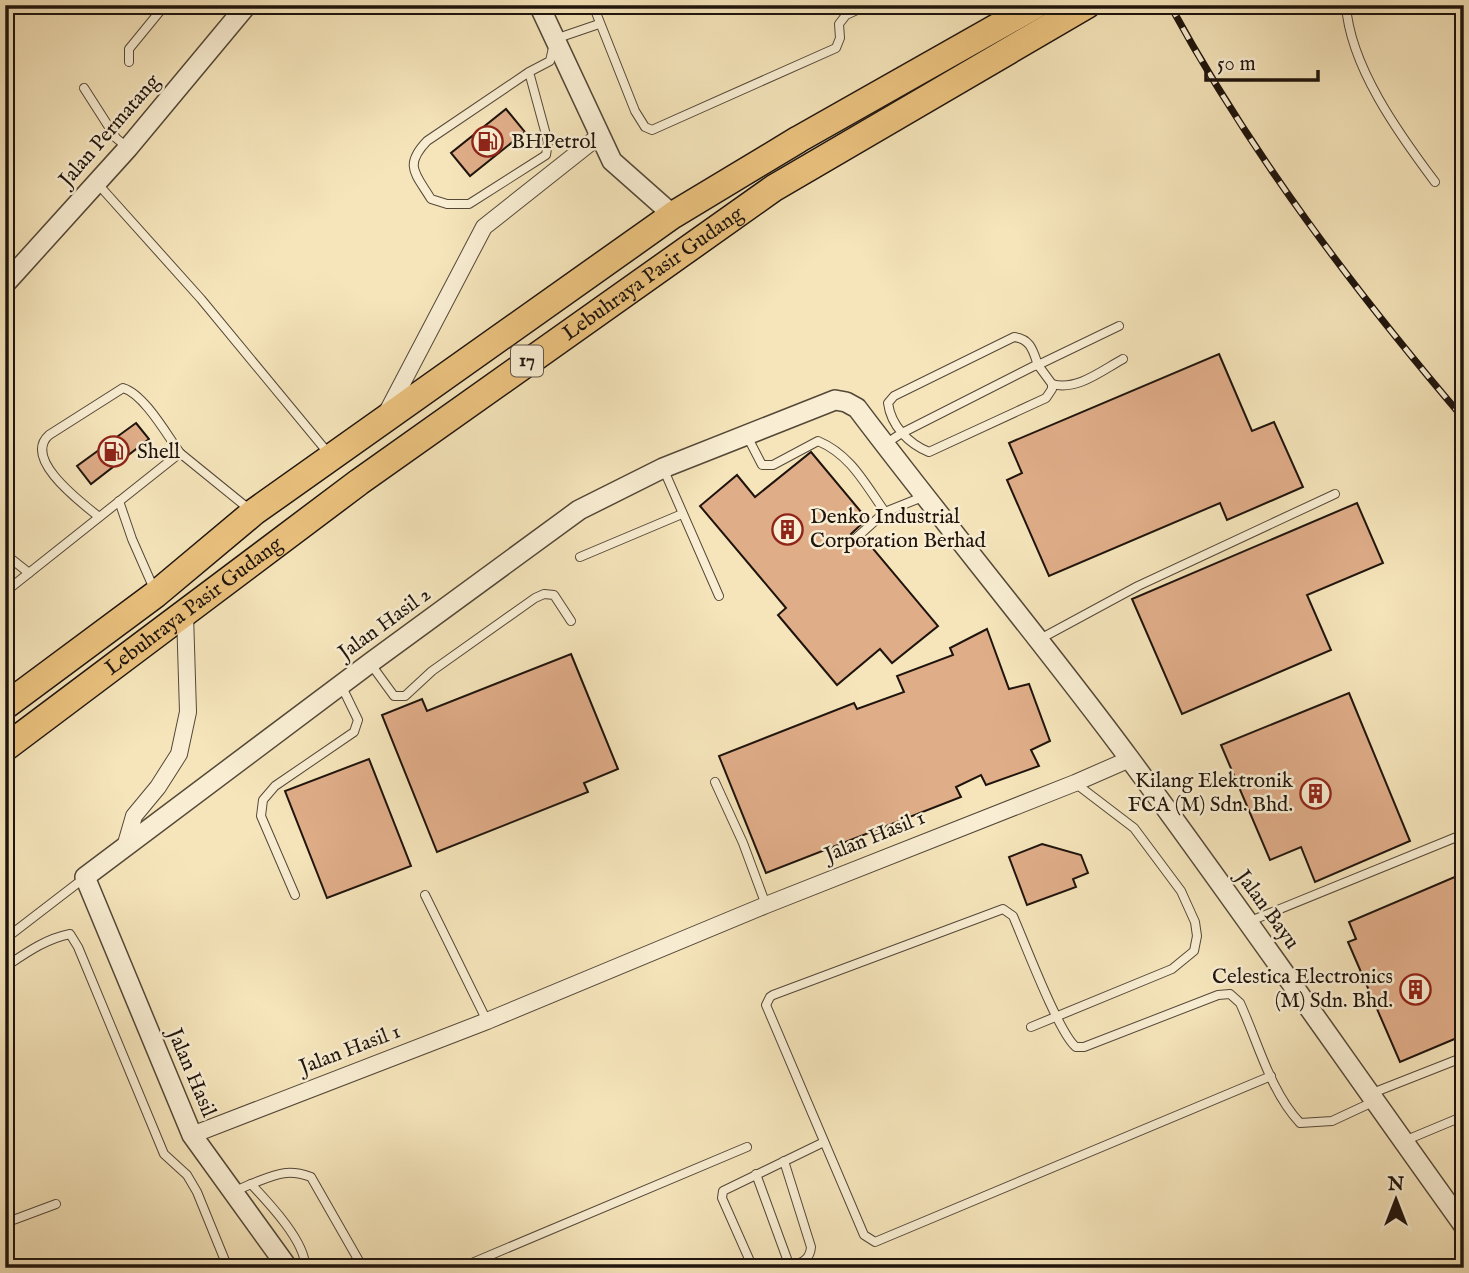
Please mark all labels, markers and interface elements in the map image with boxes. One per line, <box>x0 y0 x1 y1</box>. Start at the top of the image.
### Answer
scale bar <box>1206 38 1318 82</box>
text: 50 m <box>1217 51 1256 78</box>
street label: Jalan Permatang <box>52 68 167 195</box>
fuel station icon: BHPetrol <box>471 125 505 159</box>
place label: BHPetrol <box>511 129 596 156</box>
street label: Lebuhraya Pasir Gudang <box>557 200 749 347</box>
road number: 17 <box>511 346 543 376</box>
fuel station icon: Shell <box>97 435 131 469</box>
place label: Shell <box>137 439 180 466</box>
place label: Denko Industrial Corporation Berhad <box>810 504 987 555</box>
building icon: Denko Industrial Corporation Berhad <box>770 512 804 546</box>
street label: Lebuhraya Pasir Gudang <box>99 530 288 682</box>
street label: Jalan Hasil 2 <box>332 581 437 668</box>
place label: Kilang Elektronik FCA (M) Sdn. Bhd. <box>1128 768 1294 819</box>
building icon: Kilang Elektronik FCA (M) Sdn. Bhd. <box>1299 776 1333 810</box>
street label: Jalan Hasil 1 <box>819 805 929 870</box>
street label: Jalan Bayu <box>1228 863 1305 955</box>
place label: Celestica Electronics (M) Sdn. Bhd. <box>1212 964 1393 1015</box>
building icon: Celestica Electronics (M) Sdn. Bhd. <box>1399 972 1433 1006</box>
street label: Jalan Hasil 1 <box>294 1018 404 1082</box>
street label: Jalan Hasil <box>160 1023 222 1122</box>
north arrow <box>1360 1164 1430 1234</box>
text: N <box>1387 1173 1405 1197</box>

